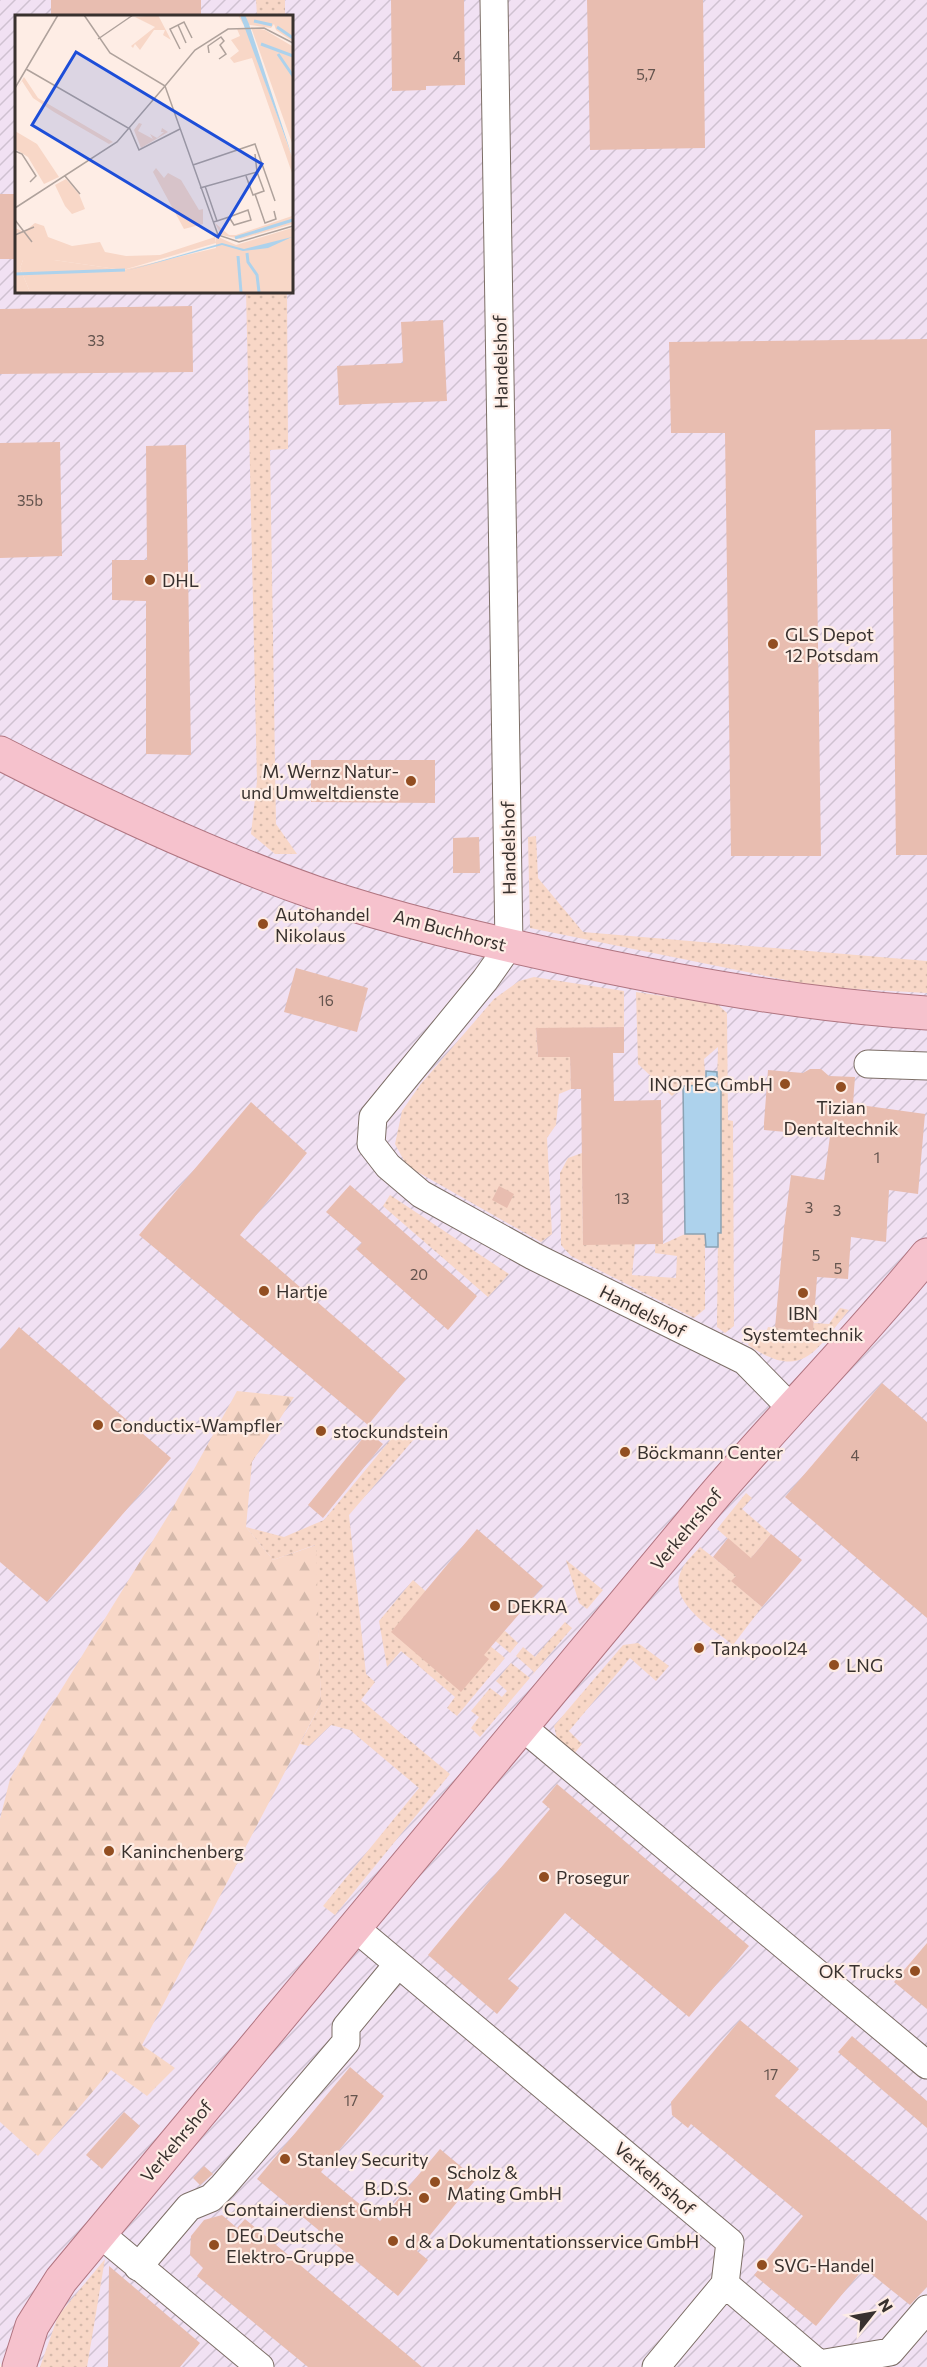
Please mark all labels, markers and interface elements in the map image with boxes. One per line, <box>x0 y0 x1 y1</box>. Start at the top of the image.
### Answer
inset map <box>15 15 292 292</box>
house number: 4 <box>453 47 462 65</box>
house number: 5,7 <box>636 65 656 83</box>
street label: Handelshof <box>488 314 512 409</box>
house number: 33 <box>87 331 105 349</box>
house number: 35b <box>17 491 43 509</box>
place label: DHL <box>162 569 199 591</box>
marker: DHL <box>143 573 157 587</box>
place label: GLS Depot 12 Potsdam <box>785 623 879 666</box>
marker: GLS Depot 12 Potsdam <box>766 637 780 651</box>
place label: M. Wernz Natur- und Umweltdienste <box>241 760 399 803</box>
marker: M. Wernz Natur- und Umweltdienste <box>404 774 418 788</box>
street label: Handelshof <box>496 800 520 895</box>
place label: Autohandel Nikolaus <box>275 903 370 946</box>
street label: Am Buchhorst <box>391 904 509 956</box>
marker: Autohandel Nikolaus <box>256 917 270 931</box>
house number: 16 <box>318 991 334 1009</box>
place label: INOTEC GmbH <box>649 1073 773 1095</box>
marker: INOTEC GmbH <box>778 1077 792 1091</box>
marker: Tizian Dentaltechnik <box>834 1080 848 1094</box>
place label: Tizian Dentaltechnik <box>783 1096 899 1139</box>
house number: 1 <box>874 1148 880 1166</box>
house number: 13 <box>615 1189 629 1207</box>
house number: 3 <box>805 1198 813 1216</box>
house number: 3 <box>833 1201 841 1219</box>
house number: 5 <box>812 1246 820 1264</box>
house number: 5 <box>834 1259 842 1277</box>
house number: 20 <box>410 1265 428 1283</box>
place label: Hartje <box>276 1280 328 1302</box>
street label: Handelshof <box>596 1280 691 1343</box>
marker: Hartje <box>257 1284 271 1298</box>
marker: IBN Systemtechnik <box>796 1286 810 1300</box>
place label: IBN Systemtechnik <box>743 1302 864 1345</box>
place label: Conductix-Wampfler <box>110 1414 282 1436</box>
marker: Conductix-Wampfler <box>91 1418 105 1432</box>
place label: stockundstein <box>333 1420 448 1442</box>
marker: stockundstein <box>314 1424 328 1438</box>
place label: Böckmann Center <box>637 1441 783 1463</box>
marker: Böckmann Center <box>618 1445 632 1459</box>
house number: 4 <box>851 1446 860 1464</box>
street label: Verkehrshof <box>645 1483 727 1574</box>
place label: DEKRA <box>507 1595 568 1617</box>
marker: DEKRA <box>488 1599 502 1613</box>
place label: Tankpool24 <box>711 1637 808 1659</box>
marker: Tankpool24 <box>692 1641 706 1655</box>
place label: LNG <box>846 1654 883 1676</box>
marker: LNG <box>827 1658 841 1672</box>
place label: Kaninchenberg <box>121 1840 244 1862</box>
marker: Kaninchenberg <box>102 1844 116 1858</box>
place label: Prosegur <box>556 1866 629 1888</box>
marker: Prosegur <box>537 1870 551 1884</box>
place label: OK Trucks <box>819 1960 903 1982</box>
marker: OK Trucks <box>908 1964 922 1978</box>
house number: 17 <box>764 2065 778 2083</box>
house number: 17 <box>344 2091 358 2109</box>
street label: Verkehrshof <box>135 2095 217 2186</box>
street label: Verkehrshof <box>610 2137 701 2220</box>
place label: Stanley Security <box>297 2148 429 2170</box>
marker: Stanley Security <box>278 2152 292 2166</box>
place label: Scholz & Mating GmbH <box>447 2161 562 2204</box>
marker: Scholz & Mating GmbH <box>428 2175 442 2189</box>
place label: B.D.S. Containerdienst GmbH <box>224 2177 412 2220</box>
marker: B.D.S. Containerdienst GmbH <box>417 2191 431 2205</box>
place label: DEG Deutsche Elektro-Gruppe <box>226 2224 354 2267</box>
place label: d & a Dokumentationsservice GmbH <box>405 2230 699 2252</box>
marker: d & a Dokumentationsservice GmbH <box>386 2234 400 2248</box>
marker: DEG Deutsche Elektro-Gruppe <box>207 2238 221 2252</box>
place label: SVG-Handel <box>774 2254 875 2276</box>
marker: SVG-Handel <box>755 2258 769 2272</box>
north arrow <box>843 2283 903 2343</box>
text: N <box>875 2295 898 2315</box>

